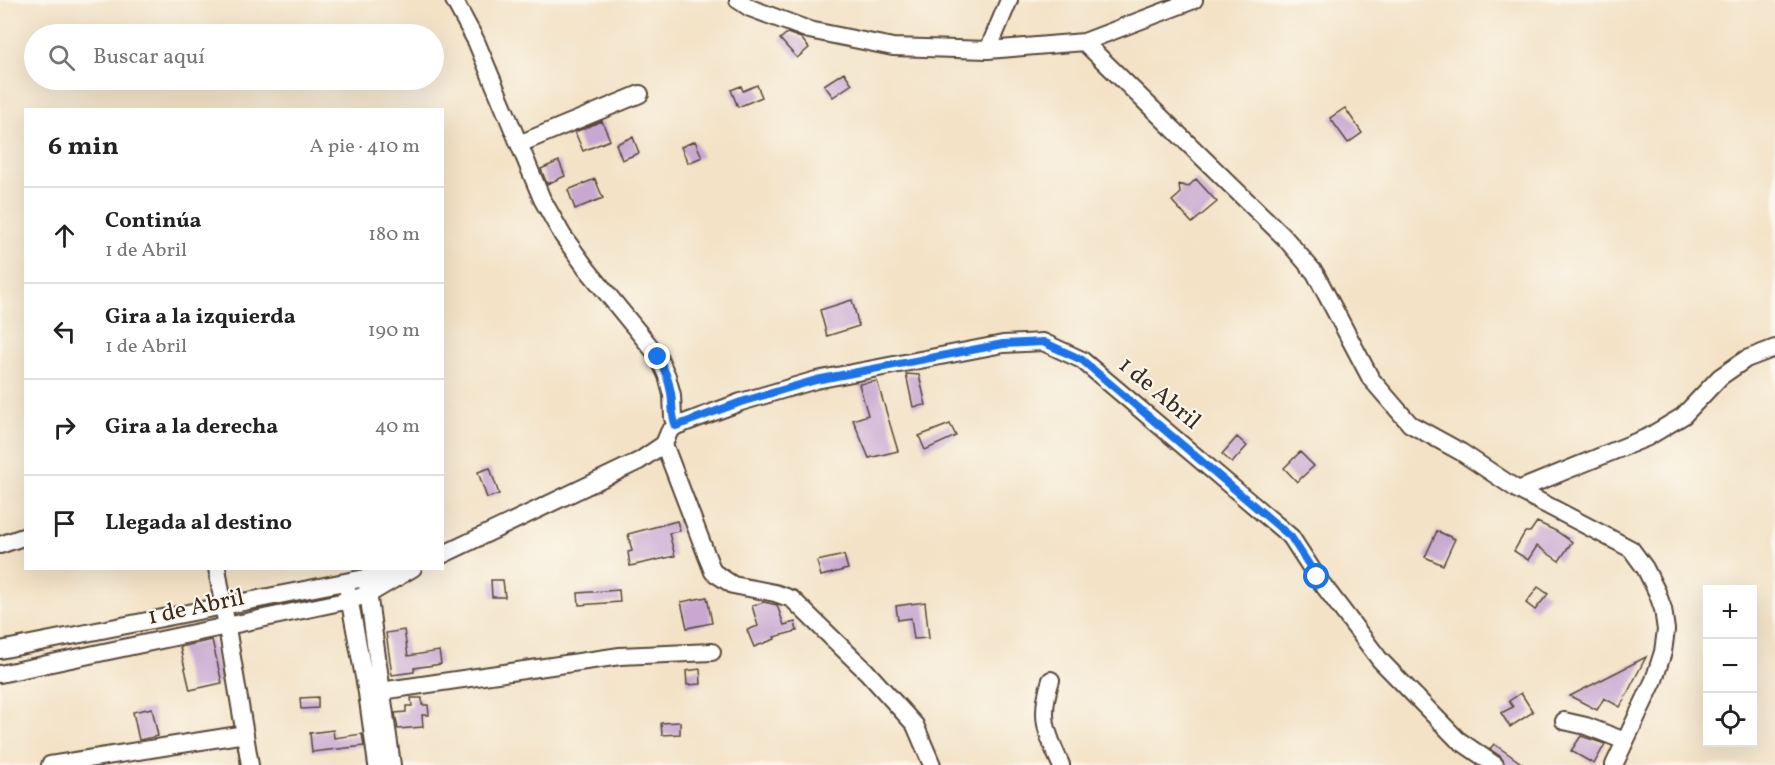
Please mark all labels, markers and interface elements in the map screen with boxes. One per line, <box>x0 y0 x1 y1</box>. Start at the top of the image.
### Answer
search box <box>24 24 444 90</box>
icon: search <box>45 41 78 74</box>
text: Buscar aquí <box>93 42 205 73</box>
text: 6 min <box>48 129 119 165</box>
text: A pie · 410 m <box>310 133 420 161</box>
text: Continúa <box>105 206 202 237</box>
icon: ahead <box>48 219 81 252</box>
text: 180 m <box>368 221 420 249</box>
text: 1 de Abril <box>105 237 187 265</box>
text: Gira a la izquierda <box>105 302 296 333</box>
icon: left <box>48 315 81 348</box>
text: 190 m <box>368 317 420 345</box>
text: 1 de Abril <box>105 333 187 361</box>
route end <box>644 343 670 369</box>
street label: 1 de Abril <box>1110 349 1208 439</box>
icon: right <box>48 411 81 444</box>
text: Gira a la derecha <box>105 412 278 443</box>
text: 40 m <box>375 413 420 441</box>
icon: arrive <box>48 507 81 540</box>
text: Llegada al destino <box>105 508 292 539</box>
route start <box>1303 563 1329 589</box>
street label: 1 de Abril <box>144 581 248 635</box>
map controls <box>1703 585 1757 747</box>
button: + <box>1703 585 1757 639</box>
button: − <box>1703 639 1757 693</box>
button: locate <box>1703 693 1757 747</box>

